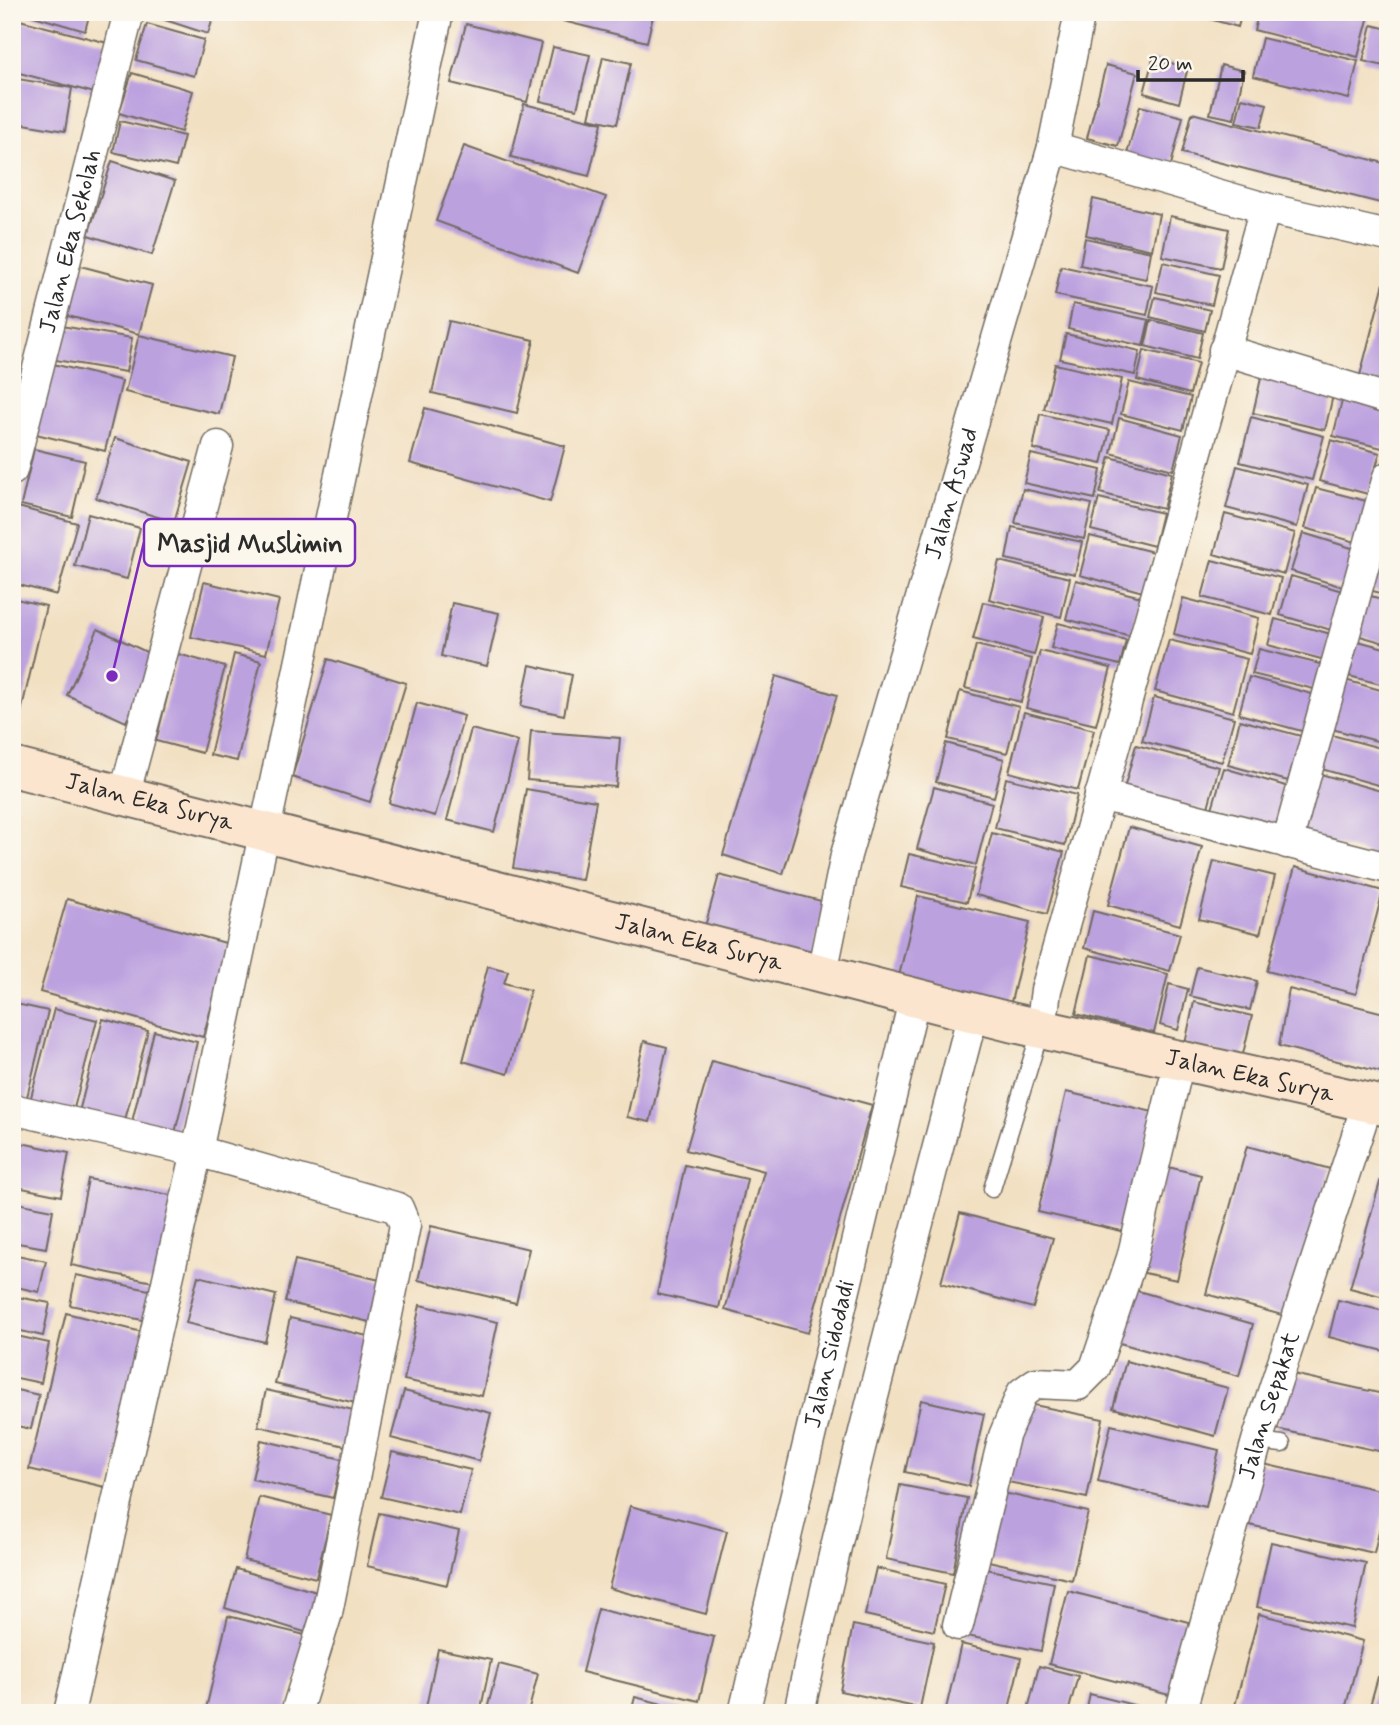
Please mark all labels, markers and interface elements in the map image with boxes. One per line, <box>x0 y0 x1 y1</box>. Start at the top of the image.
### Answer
scale bar <box>1138 38 1242 82</box>
text: 20 m <box>1148 50 1193 78</box>
street label: Jalan Eka Sekolah <box>32 146 109 337</box>
street label: Jalan Aswad <box>918 424 986 563</box>
callout: Masjid Muslimin <box>144 519 355 566</box>
text: Masjid Muslimin <box>157 528 343 563</box>
street label: Jalan Eka Surya <box>62 766 238 839</box>
street label: Jalan Eka Surya <box>612 906 787 979</box>
street label: Jalan Eka Surya <box>1162 1042 1338 1110</box>
street label: Jalan Sidodadi <box>797 1277 862 1431</box>
street label: Jalan Sepakat <box>1231 1328 1307 1483</box>

